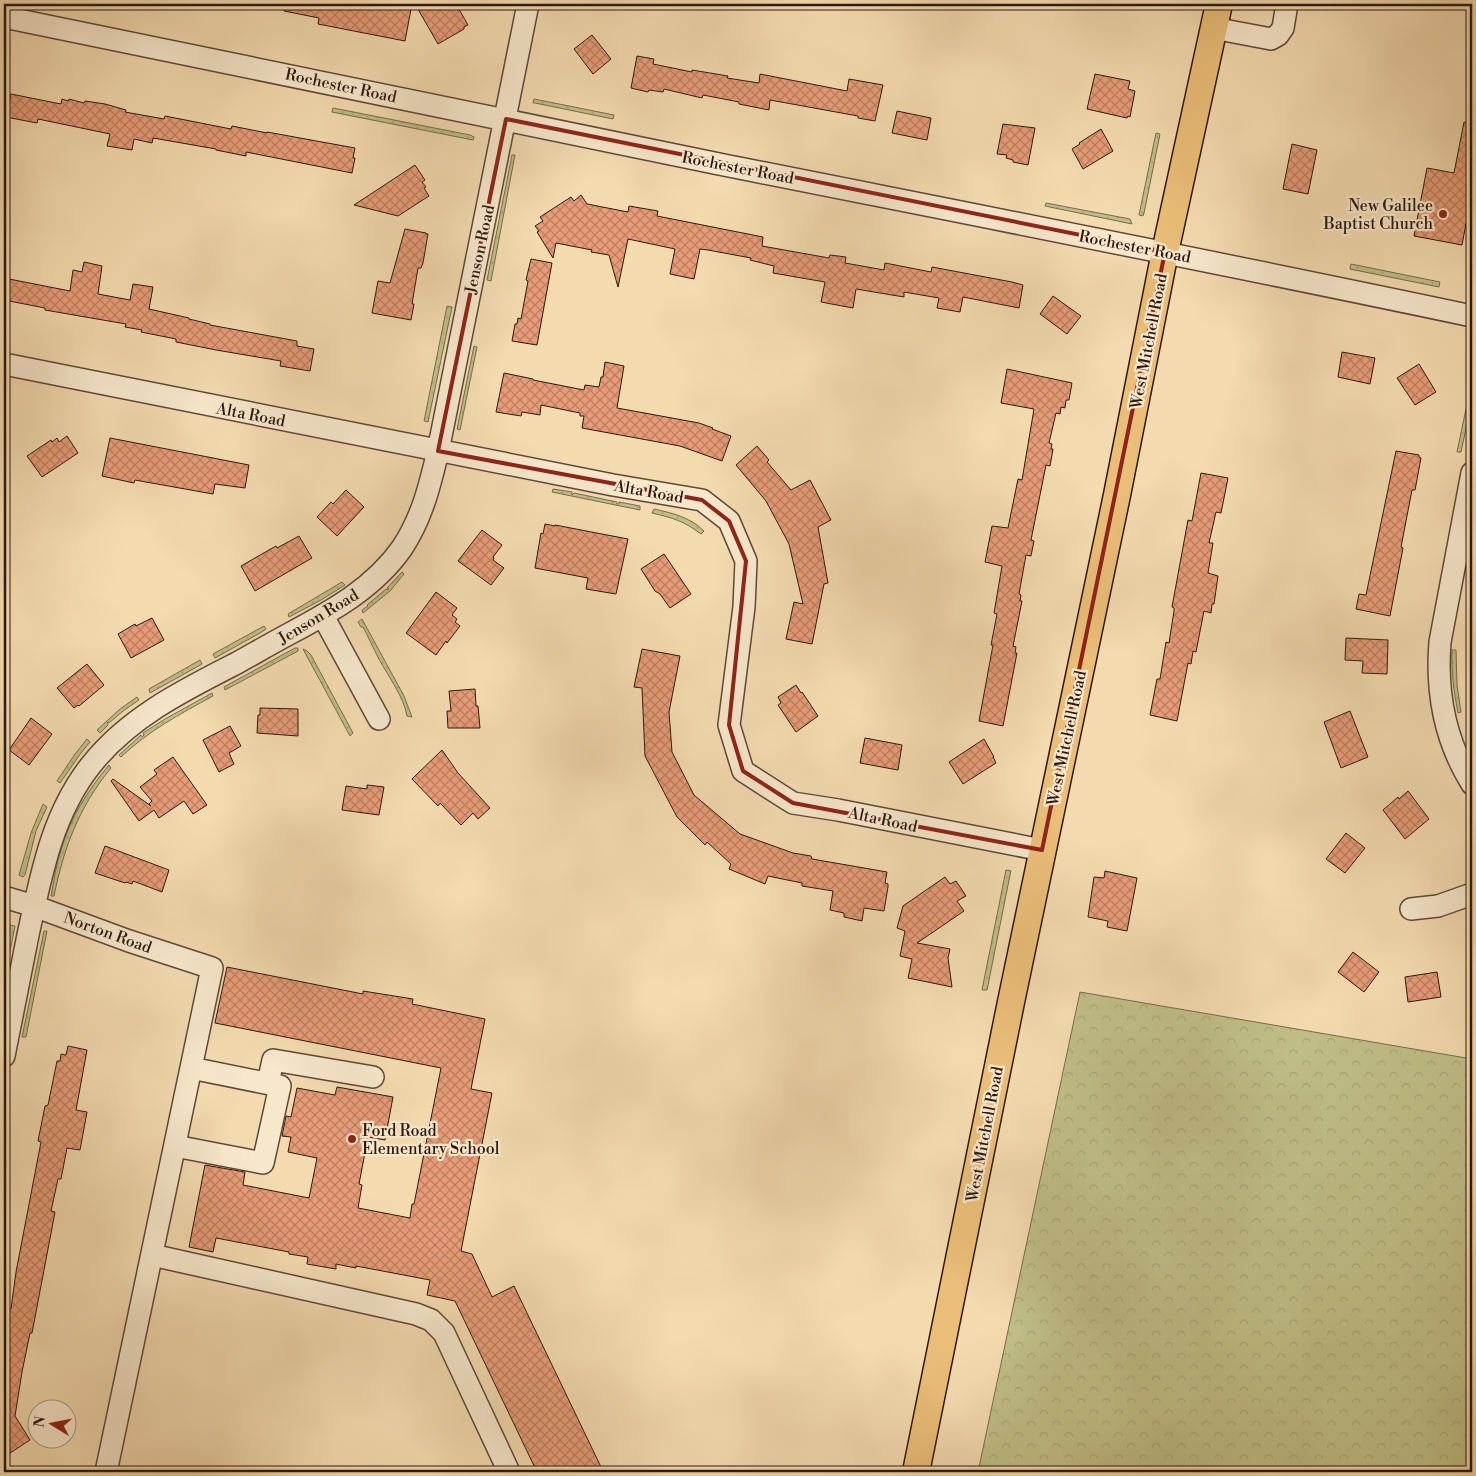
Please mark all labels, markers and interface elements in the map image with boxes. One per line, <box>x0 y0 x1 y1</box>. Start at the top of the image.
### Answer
street label: Rochester Road <box>283 64 398 108</box>
street label: Rochester Road <box>680 147 795 189</box>
place label: New Galilee Baptist Church <box>1323 196 1433 234</box>
street label: Jenson Road <box>461 203 499 296</box>
marker: New Galilee Baptist Church <box>1437 208 1449 220</box>
street label: Rochester Road <box>1077 226 1192 268</box>
street label: West Mitchell Road <box>1126 272 1172 412</box>
street label: Alta Road <box>213 398 287 431</box>
street label: Alta Road <box>612 476 685 508</box>
street label: Jenson Road <box>274 585 362 649</box>
street label: West Mitchell Road <box>1043 669 1091 809</box>
street label: Alta Road <box>845 803 919 837</box>
street label: Norton Road <box>61 908 155 958</box>
street label: West Mitchell Road <box>962 1065 1008 1205</box>
place label: Ford Road Elementary School <box>362 1121 500 1159</box>
marker: Ford Road Elementary School <box>346 1133 358 1145</box>
north arrow <box>28 1398 78 1448</box>
text: N <box>30 1415 50 1429</box>

